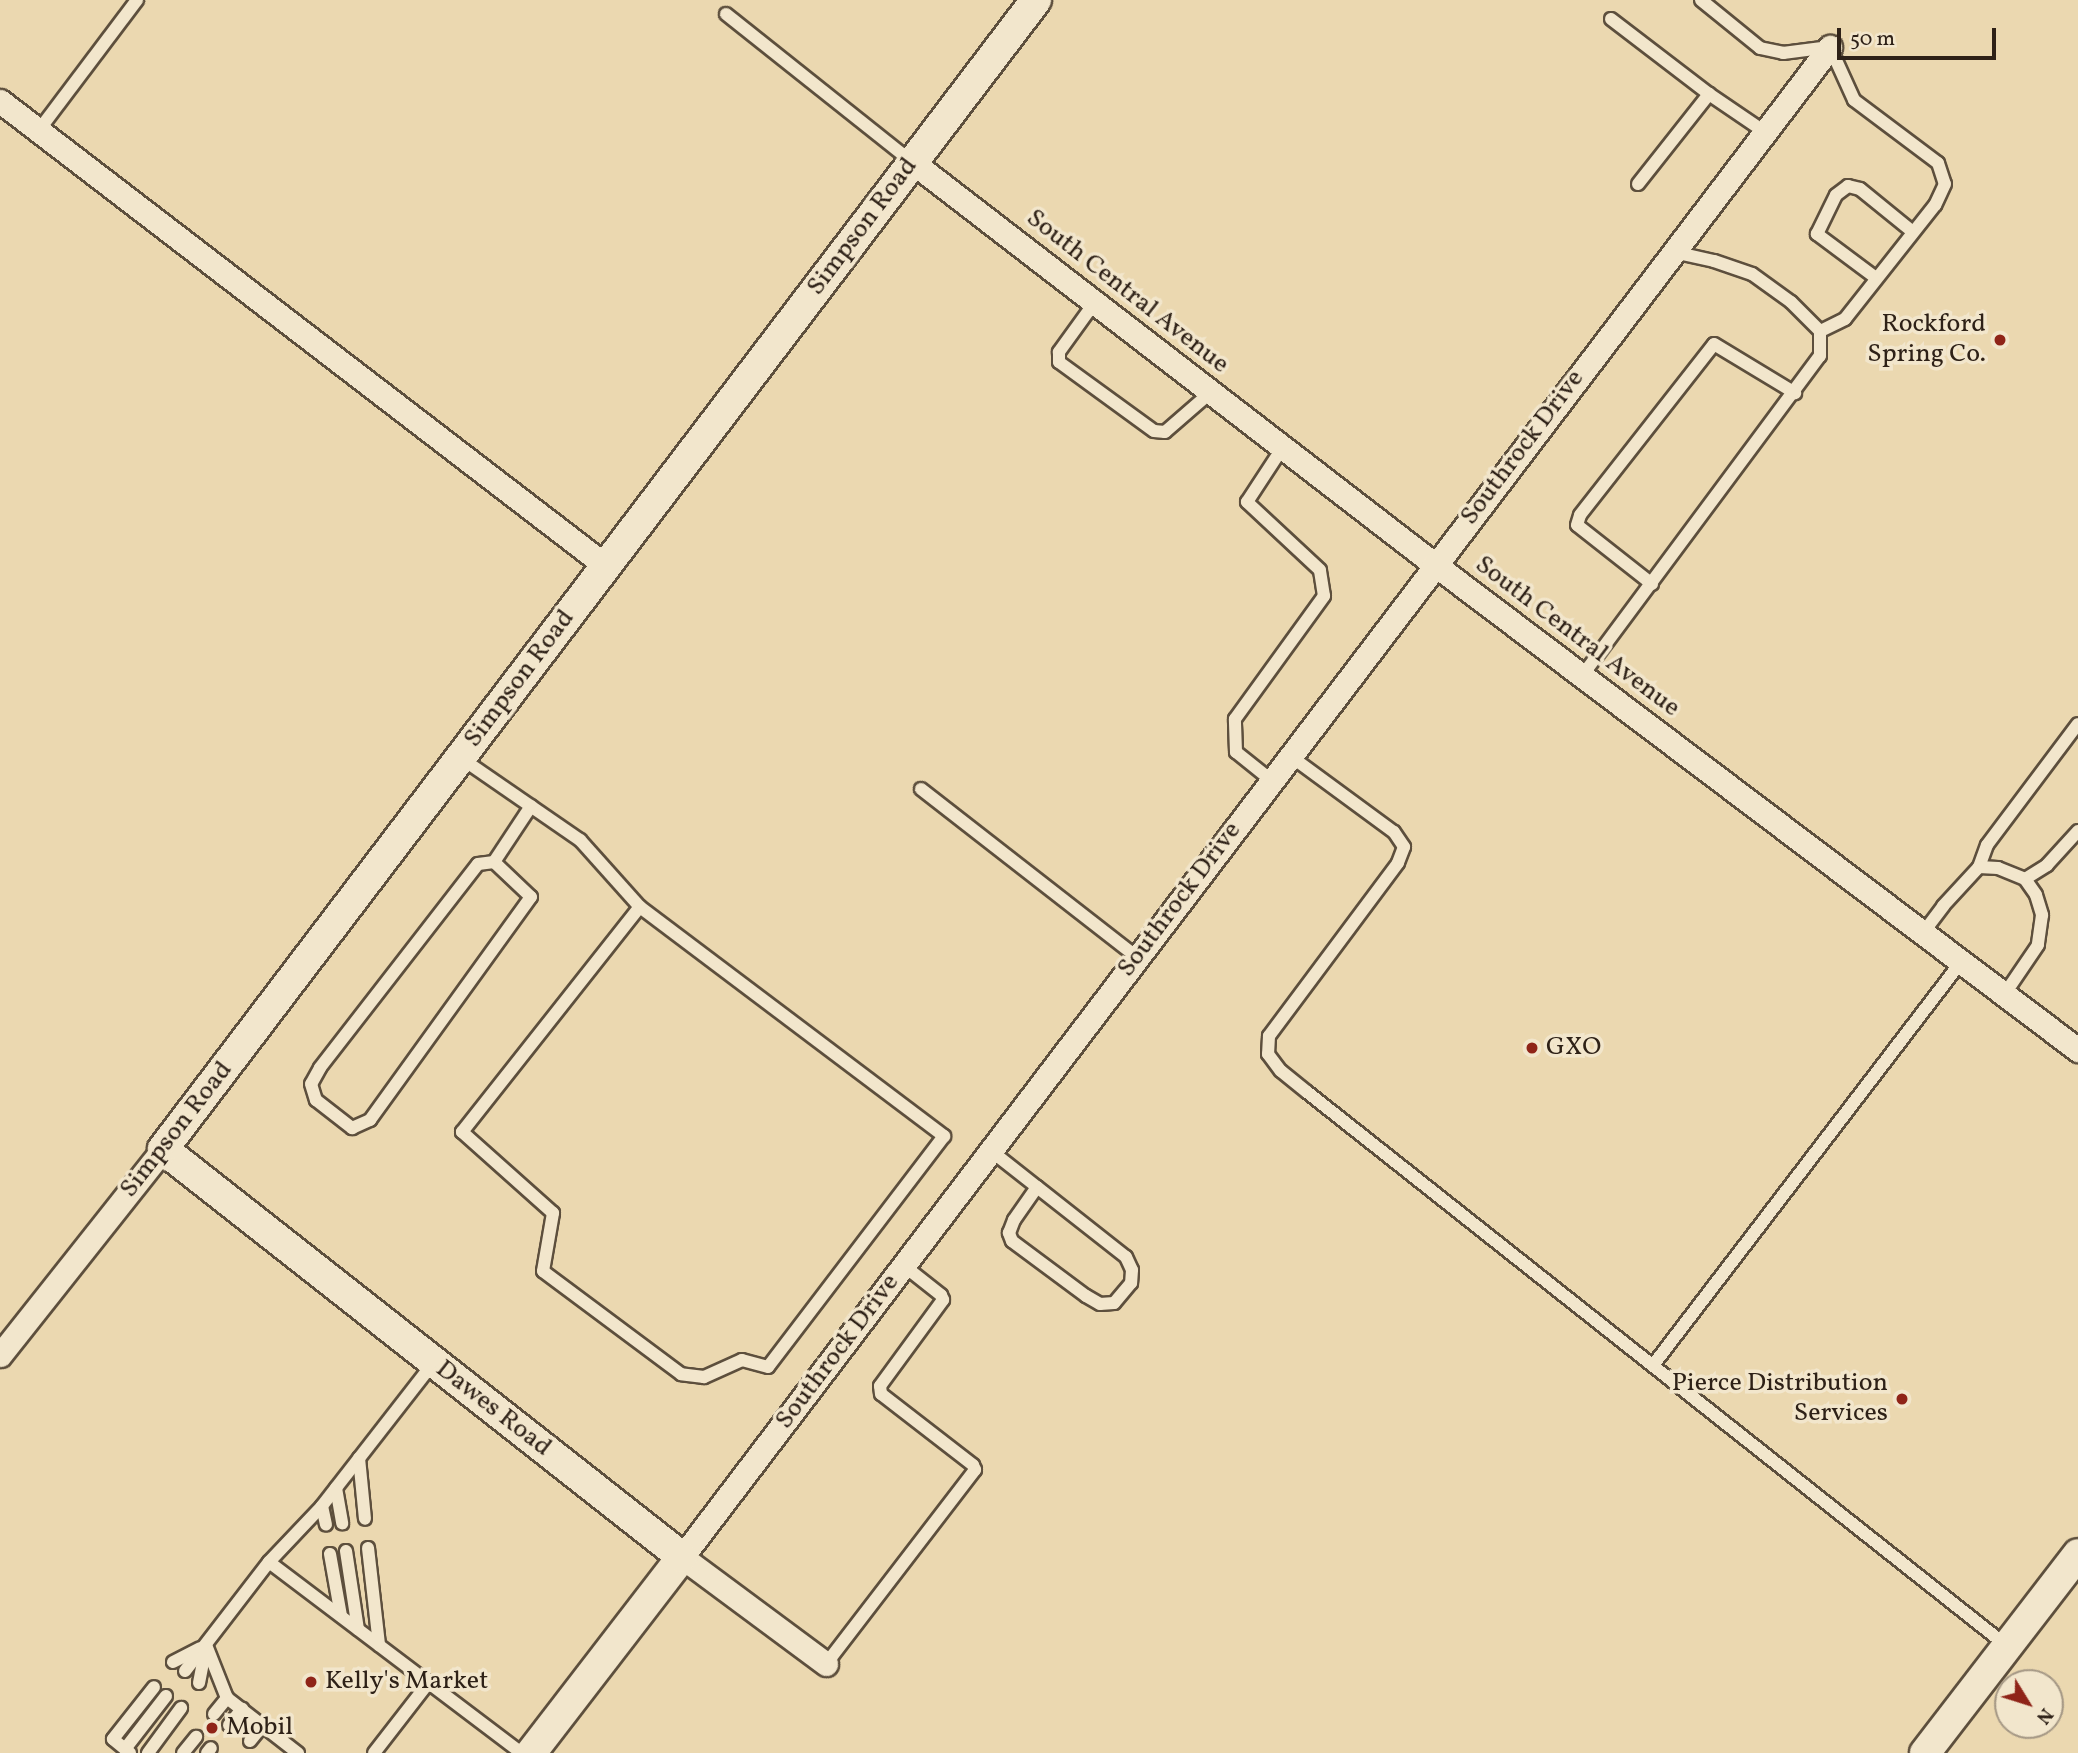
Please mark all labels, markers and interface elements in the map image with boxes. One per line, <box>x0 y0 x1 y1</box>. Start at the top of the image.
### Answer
scale bar <box>1840 14 1999 58</box>
text: 50 m <box>1850 25 1895 54</box>
street label: Simpson Road <box>801 152 925 302</box>
street label: South Central Avenue <box>1019 203 1235 381</box>
place label: Rockford Spring Co. <box>1867 309 1986 370</box>
marker: Rockford Spring Co. <box>1992 332 2008 348</box>
street label: Southrock Drive <box>1455 364 1591 532</box>
street label: South Central Avenue <box>1468 550 1686 724</box>
street label: Simpson Road <box>458 604 582 754</box>
street label: Southrock Drive <box>1112 816 1248 984</box>
place label: GXO <box>1546 1032 1601 1064</box>
marker: GXO <box>1524 1040 1540 1056</box>
street label: Simpson Road <box>114 1056 240 1204</box>
street label: Southrock Drive <box>770 1268 906 1436</box>
street label: Dawes Road <box>429 1354 557 1464</box>
place label: Pierce Distribution Services <box>1672 1368 1888 1430</box>
marker: Pierce Distribution Services <box>1894 1391 1910 1407</box>
place label: Kelly's Market <box>325 1666 488 1698</box>
north arrow <box>1994 1669 2064 1739</box>
marker: Kelly's Market <box>303 1674 319 1690</box>
text: N <box>2029 1702 2058 1729</box>
place label: Mobil <box>226 1712 293 1744</box>
marker: Mobil <box>204 1720 220 1736</box>

